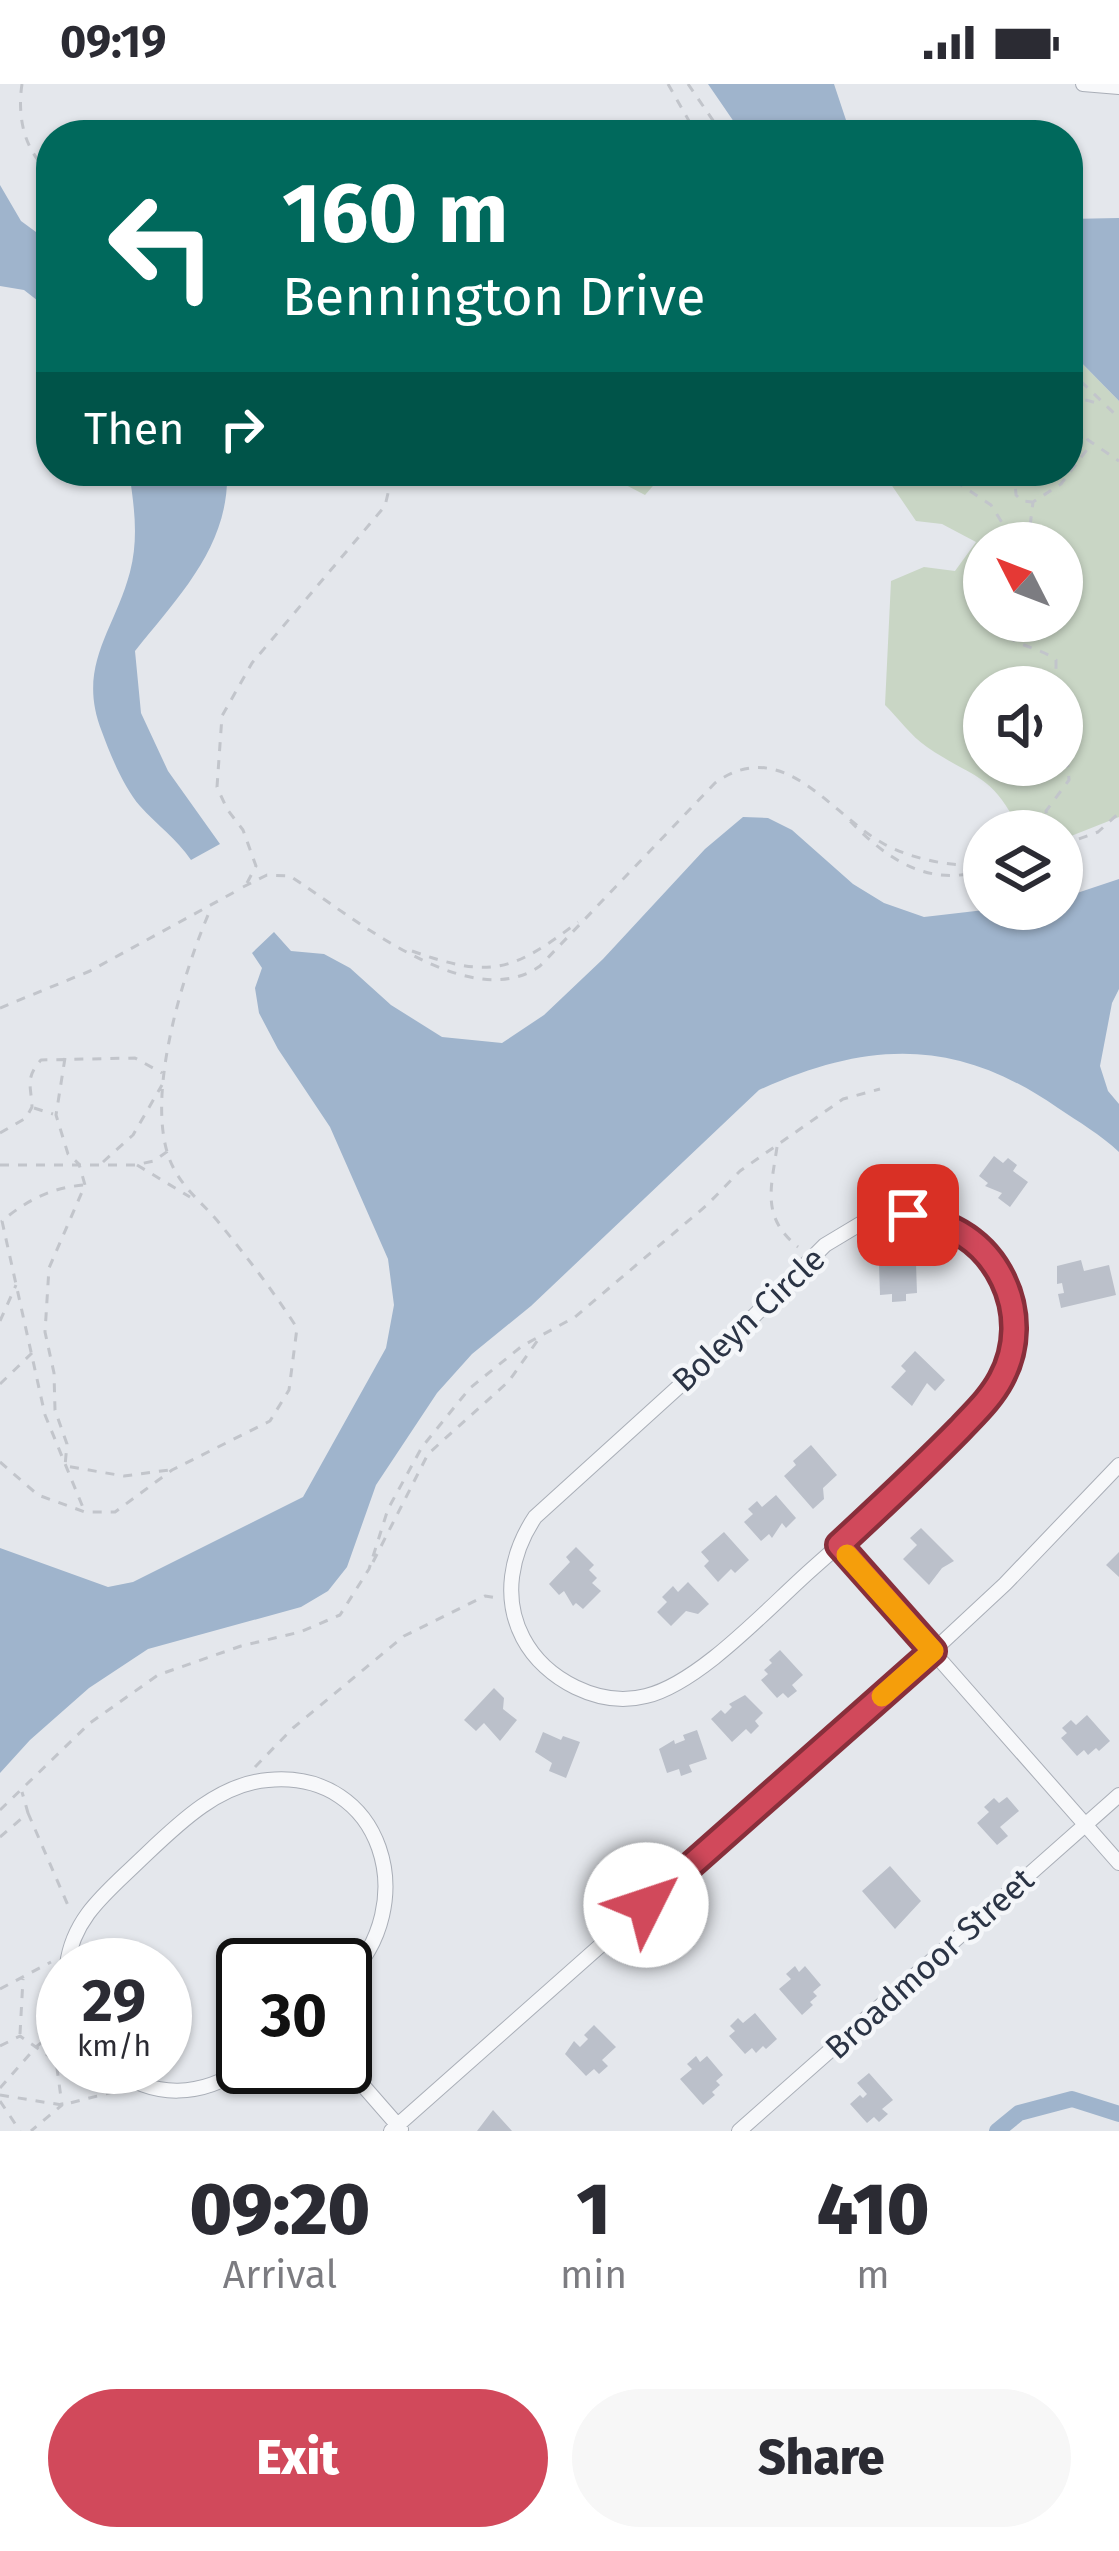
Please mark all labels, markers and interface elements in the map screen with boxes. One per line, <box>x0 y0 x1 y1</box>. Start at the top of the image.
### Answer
text: 09:19 <box>60 15 166 69</box>
text: 160 m <box>282 163 508 264</box>
icon: left <box>84 168 240 324</box>
text: Bennington Drive <box>282 265 705 329</box>
icon: right <box>209 396 275 462</box>
text: Then <box>84 402 185 456</box>
north arrow <box>963 522 1083 642</box>
map controls <box>963 522 1083 930</box>
button: sound <box>963 666 1083 786</box>
button: layers <box>963 810 1083 930</box>
pin <box>857 1164 959 1266</box>
icon: arrive <box>875 1182 941 1248</box>
street label: Boleyn Circle <box>664 1239 833 1400</box>
position arrow <box>583 1842 709 1968</box>
street label: Broadmoor Street <box>817 1860 1042 2068</box>
speed limit sign: 30 <box>216 1938 372 2094</box>
text: 29 <box>82 1965 146 2037</box>
text: km/h <box>77 2028 151 2064</box>
text: 09:20 <box>190 2167 370 2253</box>
text: 1 <box>577 2167 611 2253</box>
text: 410 <box>817 2167 929 2253</box>
text: Arrival <box>223 2252 337 2298</box>
text: min <box>560 2252 627 2298</box>
text: m <box>856 2252 890 2298</box>
button: Exit <box>48 2389 548 2527</box>
button: Share <box>572 2389 1071 2527</box>

